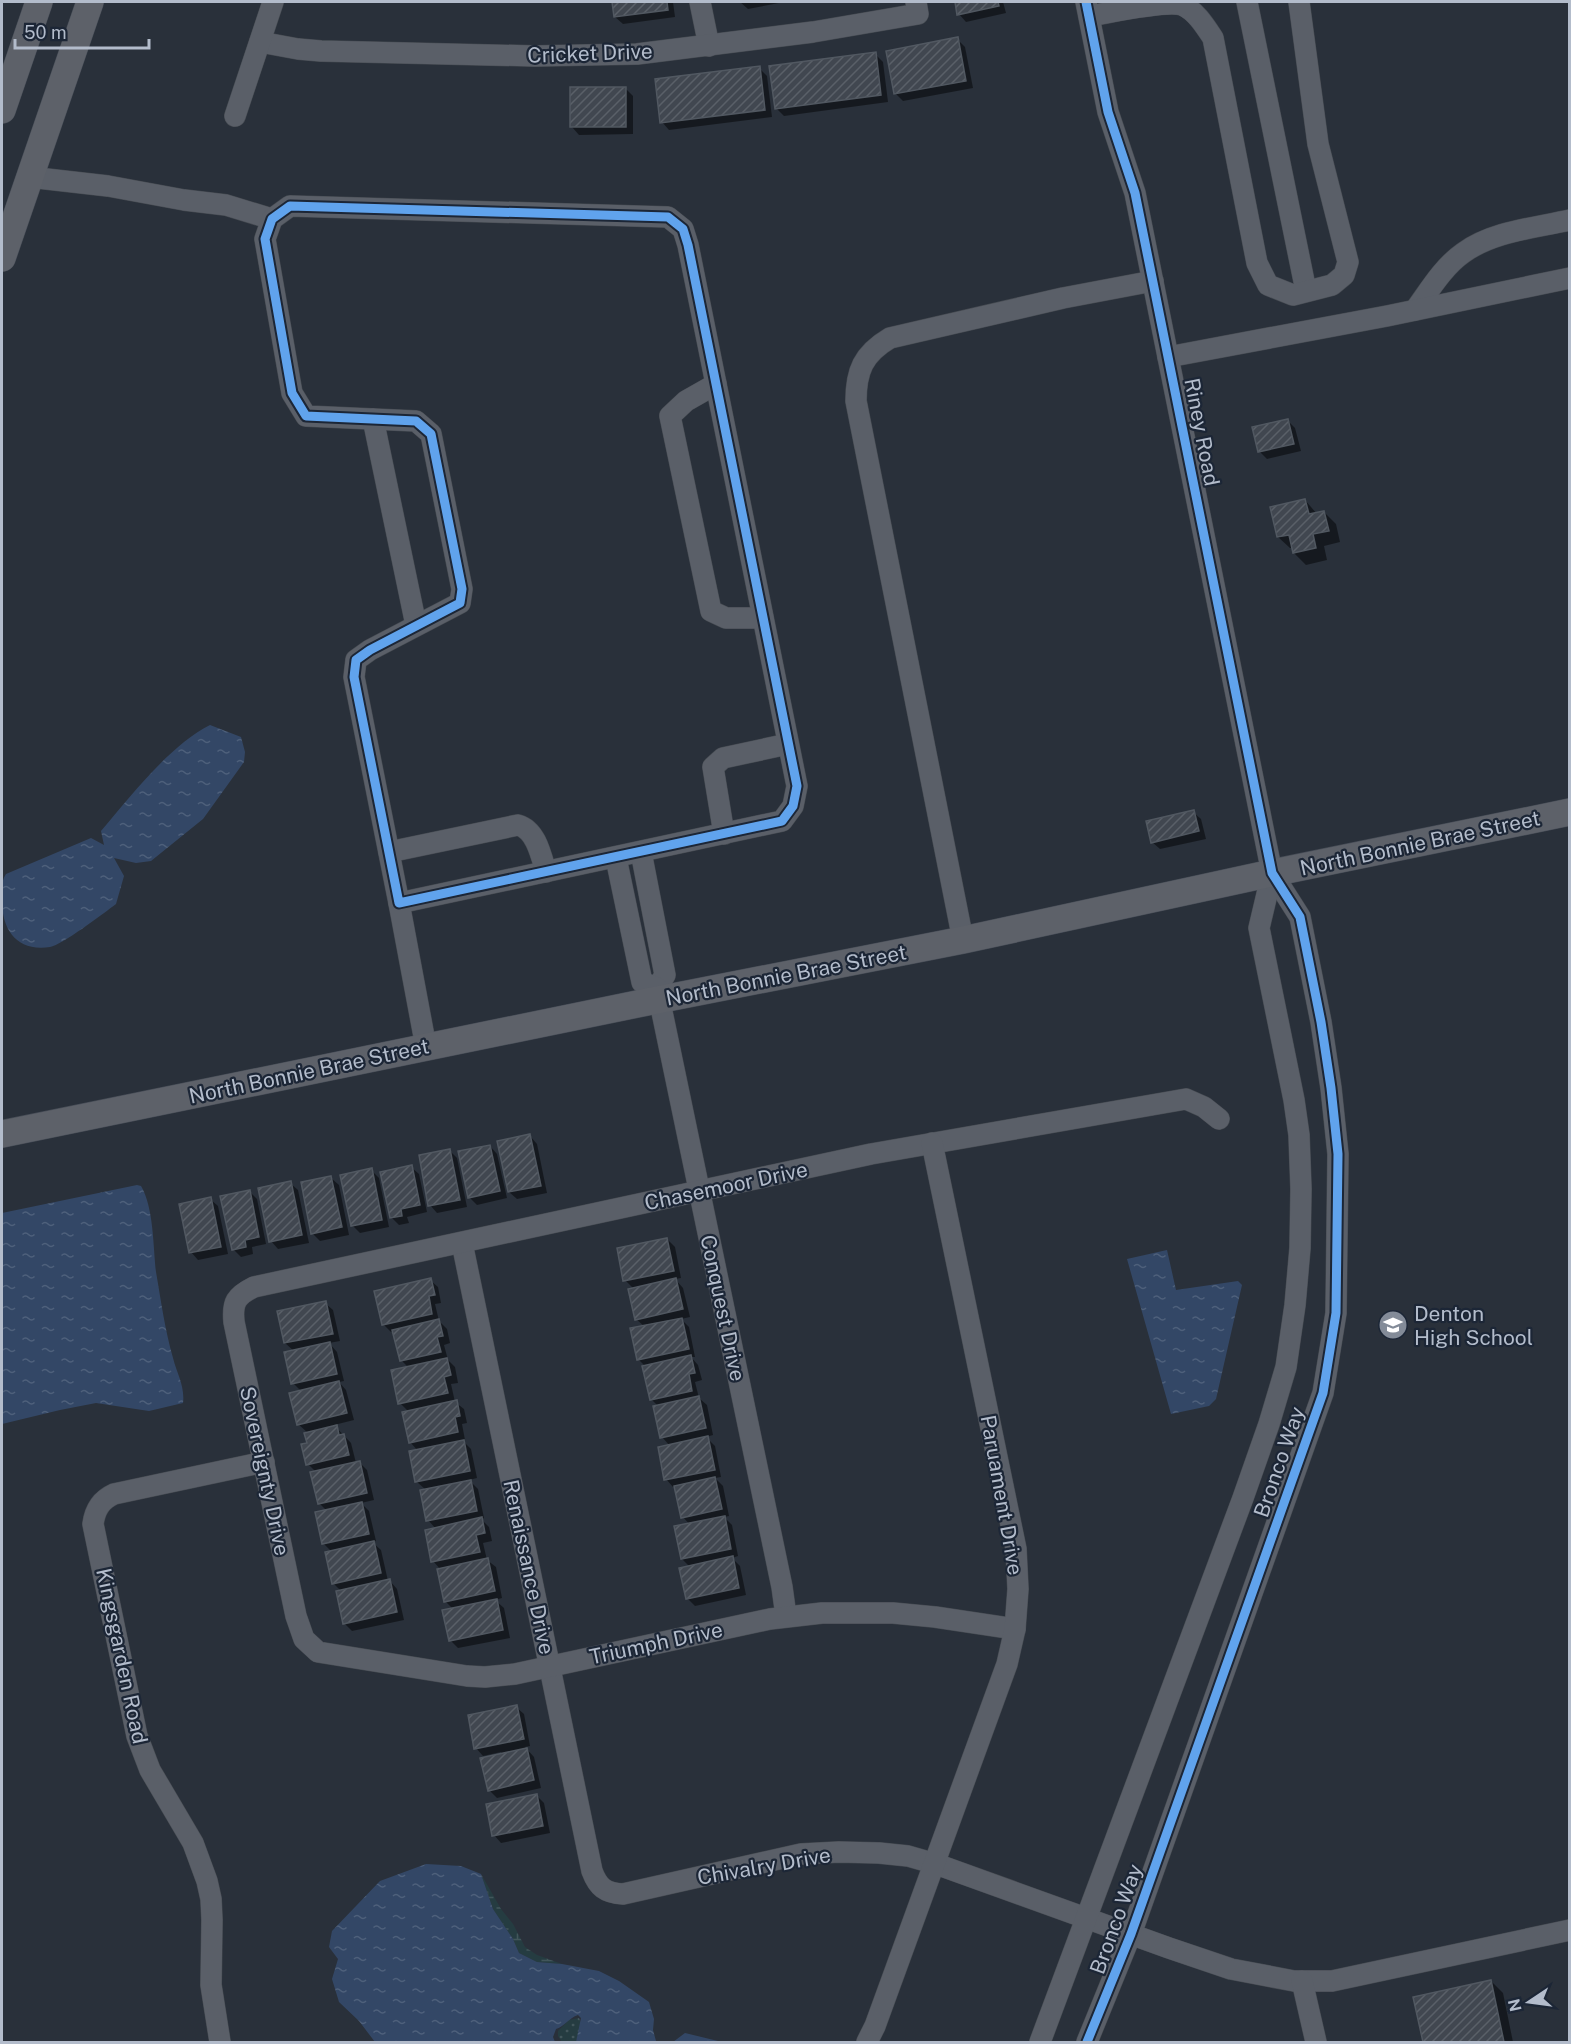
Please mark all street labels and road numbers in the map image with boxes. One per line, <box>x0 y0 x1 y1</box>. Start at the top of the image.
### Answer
street label: Cricket Drive <box>527 38 653 68</box>
street label: Riney Road <box>1179 376 1225 488</box>
street label: North Bonnie Brae Street <box>1298 805 1542 881</box>
street label: North Bonnie Brae Street <box>663 939 909 1011</box>
street label: North Bonnie Brae Street <box>187 1033 431 1109</box>
street label: Chasemoor Drive <box>642 1157 810 1215</box>
street label: Conquest Drive <box>695 1233 751 1383</box>
street label: Sovereignty Drive <box>235 1384 295 1558</box>
street label: Bronco Way <box>1248 1403 1310 1521</box>
street label: Paruament Drive <box>976 1413 1028 1577</box>
street label: Renaissance Drive <box>498 1477 560 1657</box>
street label: Kingsgarden Road <box>91 1566 153 1746</box>
street label: Triumph Drive <box>587 1617 725 1669</box>
street label: Chivalry Drive <box>695 1842 833 1890</box>
street label: Bronco Way <box>1085 1860 1147 1978</box>

